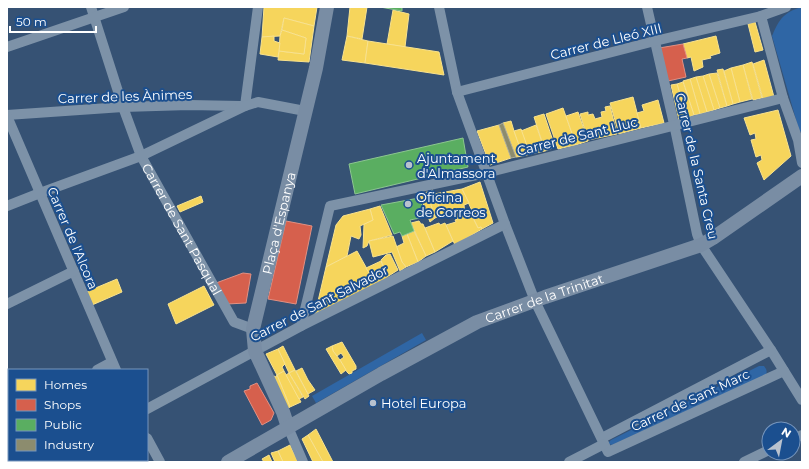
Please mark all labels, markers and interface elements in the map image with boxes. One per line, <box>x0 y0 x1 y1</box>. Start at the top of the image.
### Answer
scale bar <box>10 8 96 34</box>
text: 50 m <box>16 14 47 29</box>
street label: Carrer de Lleó XIII <box>549 19 663 63</box>
street label: Carrer de les Ànimes <box>58 86 192 106</box>
street label: Carrer de la Santa Creu <box>672 91 722 241</box>
street label: Carrer de Sant Lluc <box>515 113 639 159</box>
place label: Ajuntament d'Almassora <box>417 150 496 181</box>
street label: Carrer de Sant Pasqual <box>139 160 225 298</box>
marker: Ajuntament d'Almassora <box>404 160 414 170</box>
street label: Plaça d'Espanya <box>258 170 299 276</box>
street label: Carrer de l'Alcora <box>44 184 102 292</box>
place label: Oficina de Correos <box>416 189 486 220</box>
marker: Oficina de Correos <box>403 199 413 209</box>
street label: Carrer de Sant Salvador <box>247 261 391 345</box>
street label: Carrer de la Trinitat <box>483 270 605 326</box>
street label: Carrer de Sant Marc <box>628 365 752 435</box>
legend <box>8 369 148 461</box>
text: Homes <box>44 377 87 392</box>
place label: Hotel Europa <box>381 395 466 411</box>
text: Shops <box>44 397 81 412</box>
marker: Hotel Europa <box>368 398 378 408</box>
text: Public <box>44 417 82 432</box>
north arrow <box>761 421 801 461</box>
text: N <box>779 424 794 441</box>
text: Industry <box>44 437 94 452</box>

